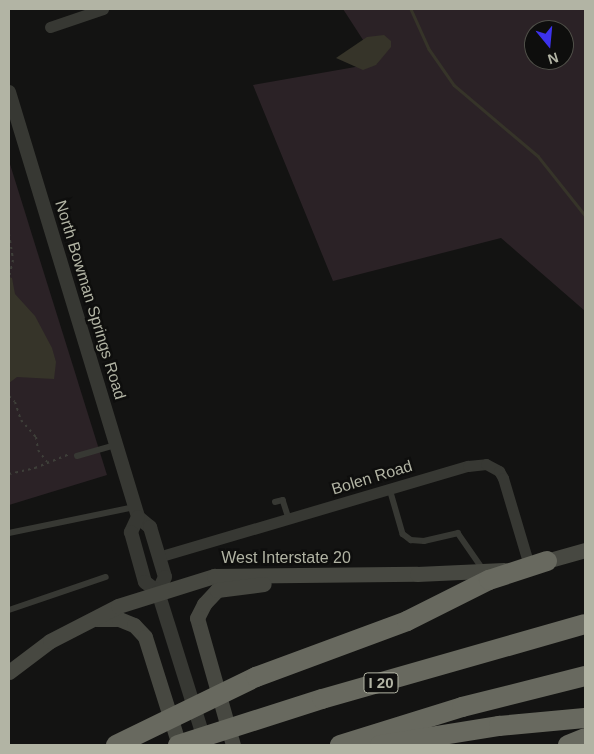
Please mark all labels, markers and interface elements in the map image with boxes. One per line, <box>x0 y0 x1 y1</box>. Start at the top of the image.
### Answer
north arrow <box>524 20 574 70</box>
text: N <box>546 49 560 68</box>
street label: North Bowman Springs Road <box>51 198 129 402</box>
street label: Bolen Road <box>329 457 415 499</box>
street label: West Interstate 20 <box>221 548 351 568</box>
road number: I 20 <box>362 670 400 696</box>

